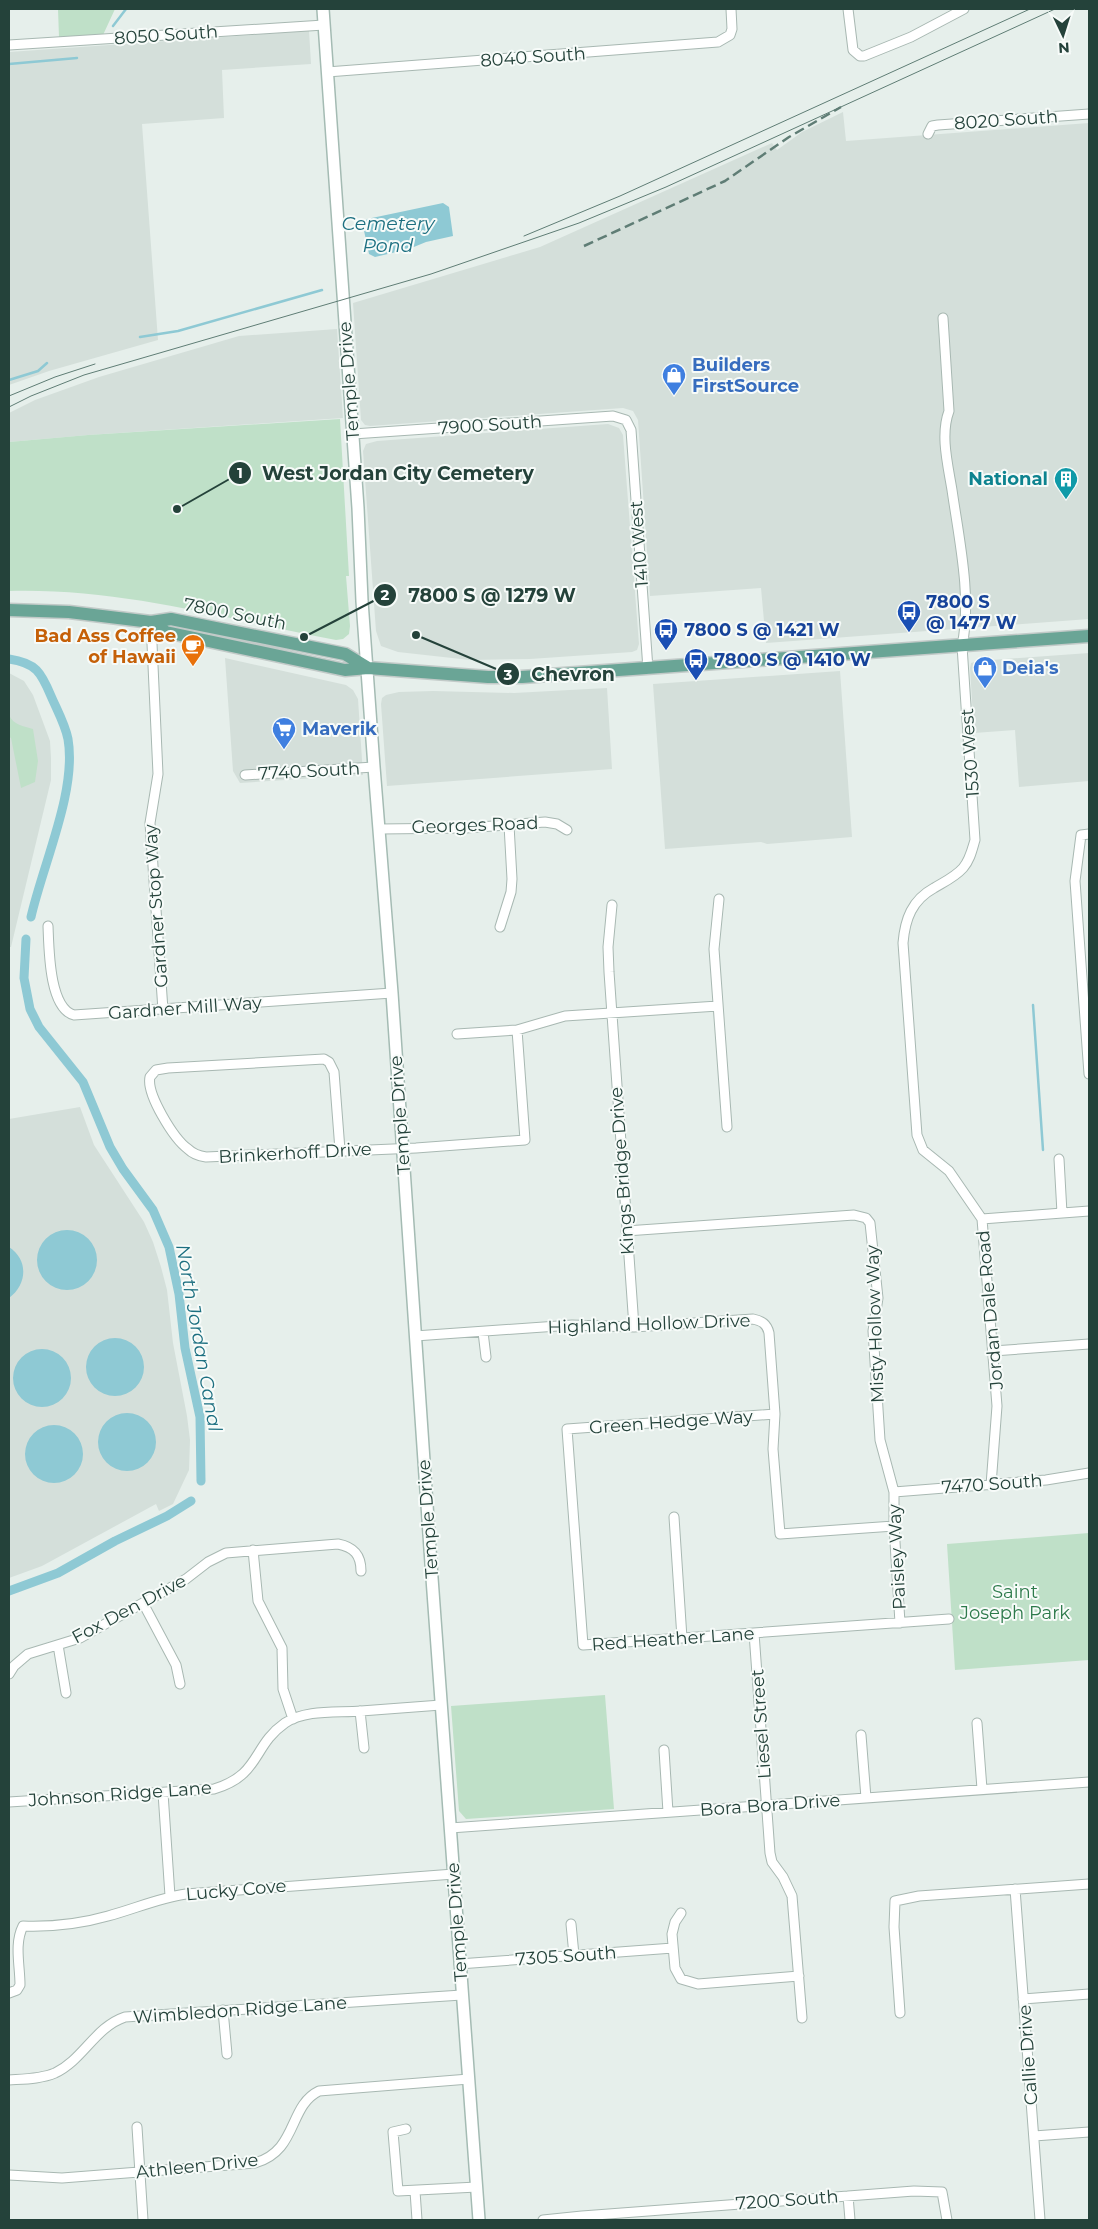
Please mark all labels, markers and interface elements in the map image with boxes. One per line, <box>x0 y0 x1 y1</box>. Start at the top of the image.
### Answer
north arrow <box>1038 10 1088 60</box>
street label: 8050 South <box>113 20 219 50</box>
text: N <box>1058 39 1070 57</box>
street label: 8040 South <box>479 42 587 72</box>
street label: 8020 South <box>953 105 1059 135</box>
water label: Cemetery Pond <box>342 212 436 257</box>
street label: Temple Drive <box>334 321 364 441</box>
place label: Builders FirstSource <box>692 354 799 397</box>
shop icon: Builders FirstSource <box>661 362 687 396</box>
street label: 7900 South <box>437 410 543 440</box>
callout: West Jordan City Cemetery <box>227 456 544 490</box>
text: West Jordan City Cemetery <box>262 462 535 485</box>
text: 1 <box>237 463 243 482</box>
building icon: National <box>1053 466 1079 500</box>
place label: National <box>968 468 1048 490</box>
street label: 1410 West <box>625 500 653 588</box>
callout: 7800 S @ 1279 W <box>373 578 586 612</box>
text: 7800 S @ 1279 W <box>408 584 576 607</box>
text: 2 <box>381 585 390 604</box>
place label: 7800 S @ 1477 W <box>926 591 1017 634</box>
street label: 7800 South <box>182 593 288 635</box>
bus stop icon: 7800 S @ 1477 W <box>896 599 922 633</box>
bus stop icon: 7800 S @ 1421 W <box>653 617 679 651</box>
place label: 7800 S @ 1421 W <box>684 619 840 641</box>
place label: Bad Ass Coffee of Hawaii <box>34 625 176 668</box>
cafe icon: Bad Ass Coffee of Hawaii <box>180 633 206 667</box>
bus stop icon: 7800 S @ 1410 W <box>683 647 709 681</box>
place label: 7800 S @ 1410 W <box>714 649 871 671</box>
shop icon: Deia's <box>972 655 998 689</box>
callout: Chevron <box>496 657 625 691</box>
place label: Deia's <box>1002 657 1059 679</box>
text: Chevron <box>531 663 615 686</box>
text: 3 <box>503 665 513 684</box>
street label: 1530 West <box>956 708 984 798</box>
supermarket icon: Maverik <box>271 716 297 750</box>
place label: Maverik <box>302 718 377 740</box>
street label: 7740 South <box>257 757 361 785</box>
street label: Georges Road <box>411 812 539 838</box>
street label: Gardner Stop Way <box>139 823 173 989</box>
street label: Gardner Mill Way <box>107 992 263 1024</box>
street label: Temple Drive <box>385 1055 415 1175</box>
street label: Kings Bridge Drive <box>605 1086 639 1256</box>
street label: Brinkerhoff Drive <box>218 1138 372 1168</box>
street label: Jordan Dale Road <box>972 1229 1008 1392</box>
water label: North Jordan Canal <box>171 1242 227 1434</box>
street label: Misty Hollow Way <box>861 1244 889 1403</box>
street label: Highland Hollow Drive <box>547 1309 751 1339</box>
street label: Green Hedge Way <box>588 1405 754 1439</box>
street label: Temple Drive <box>413 1459 443 1579</box>
street label: 7470 South <box>941 1469 1043 1499</box>
street label: Paisley Way <box>883 1503 911 1611</box>
street label: Fox Den Drive <box>68 1570 190 1648</box>
park label: Saint Joseph Park <box>959 1581 1070 1624</box>
street label: Red Heather Lane <box>591 1622 755 1656</box>
street label: Liesel Street <box>746 1668 776 1780</box>
street label: Johnson Ridge Lane <box>27 1777 213 1811</box>
street label: Bora Bora Drive <box>699 1789 841 1821</box>
street label: Temple Drive <box>442 1862 472 1982</box>
street label: Lucky Cove <box>185 1875 287 1905</box>
street label: 7305 South <box>515 1941 617 1971</box>
street label: Wimbledon Ridge Lane <box>132 1992 348 2028</box>
street label: Callie Drive <box>1014 2004 1042 2106</box>
street label: Athleen Drive <box>135 2149 259 2183</box>
street label: 7200 South <box>735 2185 839 2215</box>

